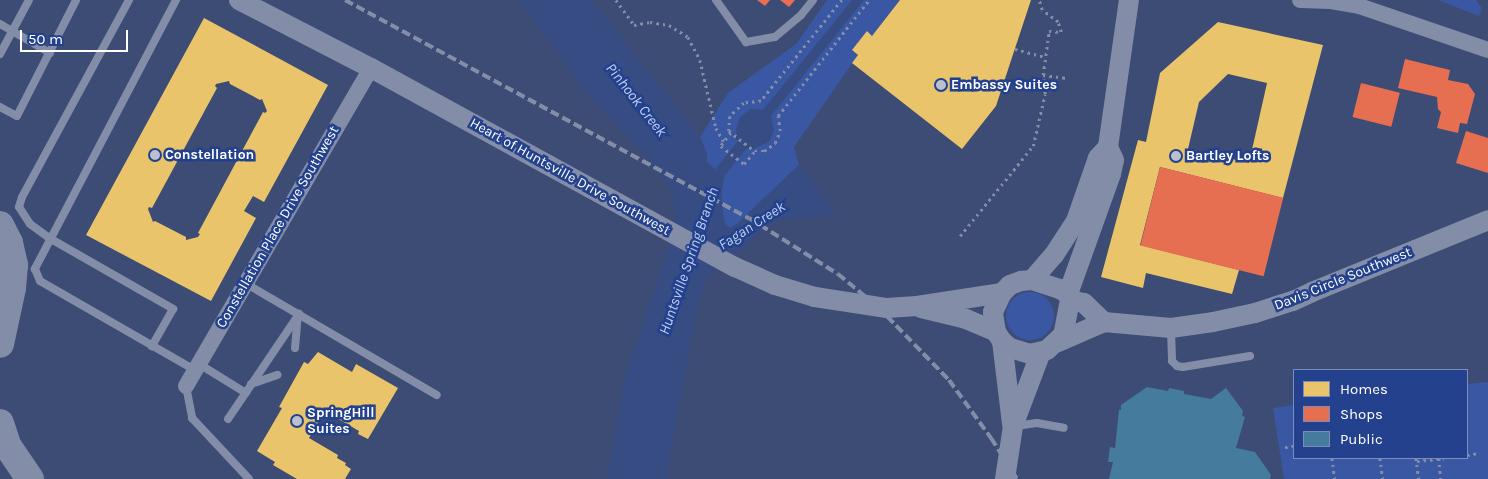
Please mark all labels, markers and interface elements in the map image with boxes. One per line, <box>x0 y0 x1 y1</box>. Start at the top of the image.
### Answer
scale bar <box>22 20 130 52</box>
text: 50 m <box>28 30 63 48</box>
water label: Pinhook Creek <box>602 60 670 140</box>
place label: Embassy Suites <box>951 77 1057 93</box>
marker: Embassy Suites <box>935 79 947 91</box>
street label: Heart of Huntsville Drive Southwest <box>467 115 673 239</box>
street label: Constellation Place Drive Southwest <box>213 123 343 331</box>
place label: Constellation <box>165 147 254 163</box>
place label: Bartley Lofts <box>1186 148 1269 164</box>
marker: Constellation <box>149 149 161 161</box>
marker: Bartley Lofts <box>1170 150 1182 162</box>
water label: Huntsville Spring Branch <box>655 185 723 337</box>
water label: Fagan Creek <box>715 198 789 254</box>
street label: Davis Circle Southwest <box>1272 244 1414 314</box>
legend <box>1293 369 1468 459</box>
text: Homes <box>1340 380 1388 398</box>
place label: SpringHill Suites <box>307 405 374 438</box>
text: Shops <box>1340 405 1383 423</box>
marker: SpringHill Suites <box>291 415 303 427</box>
text: Public <box>1340 430 1383 448</box>

